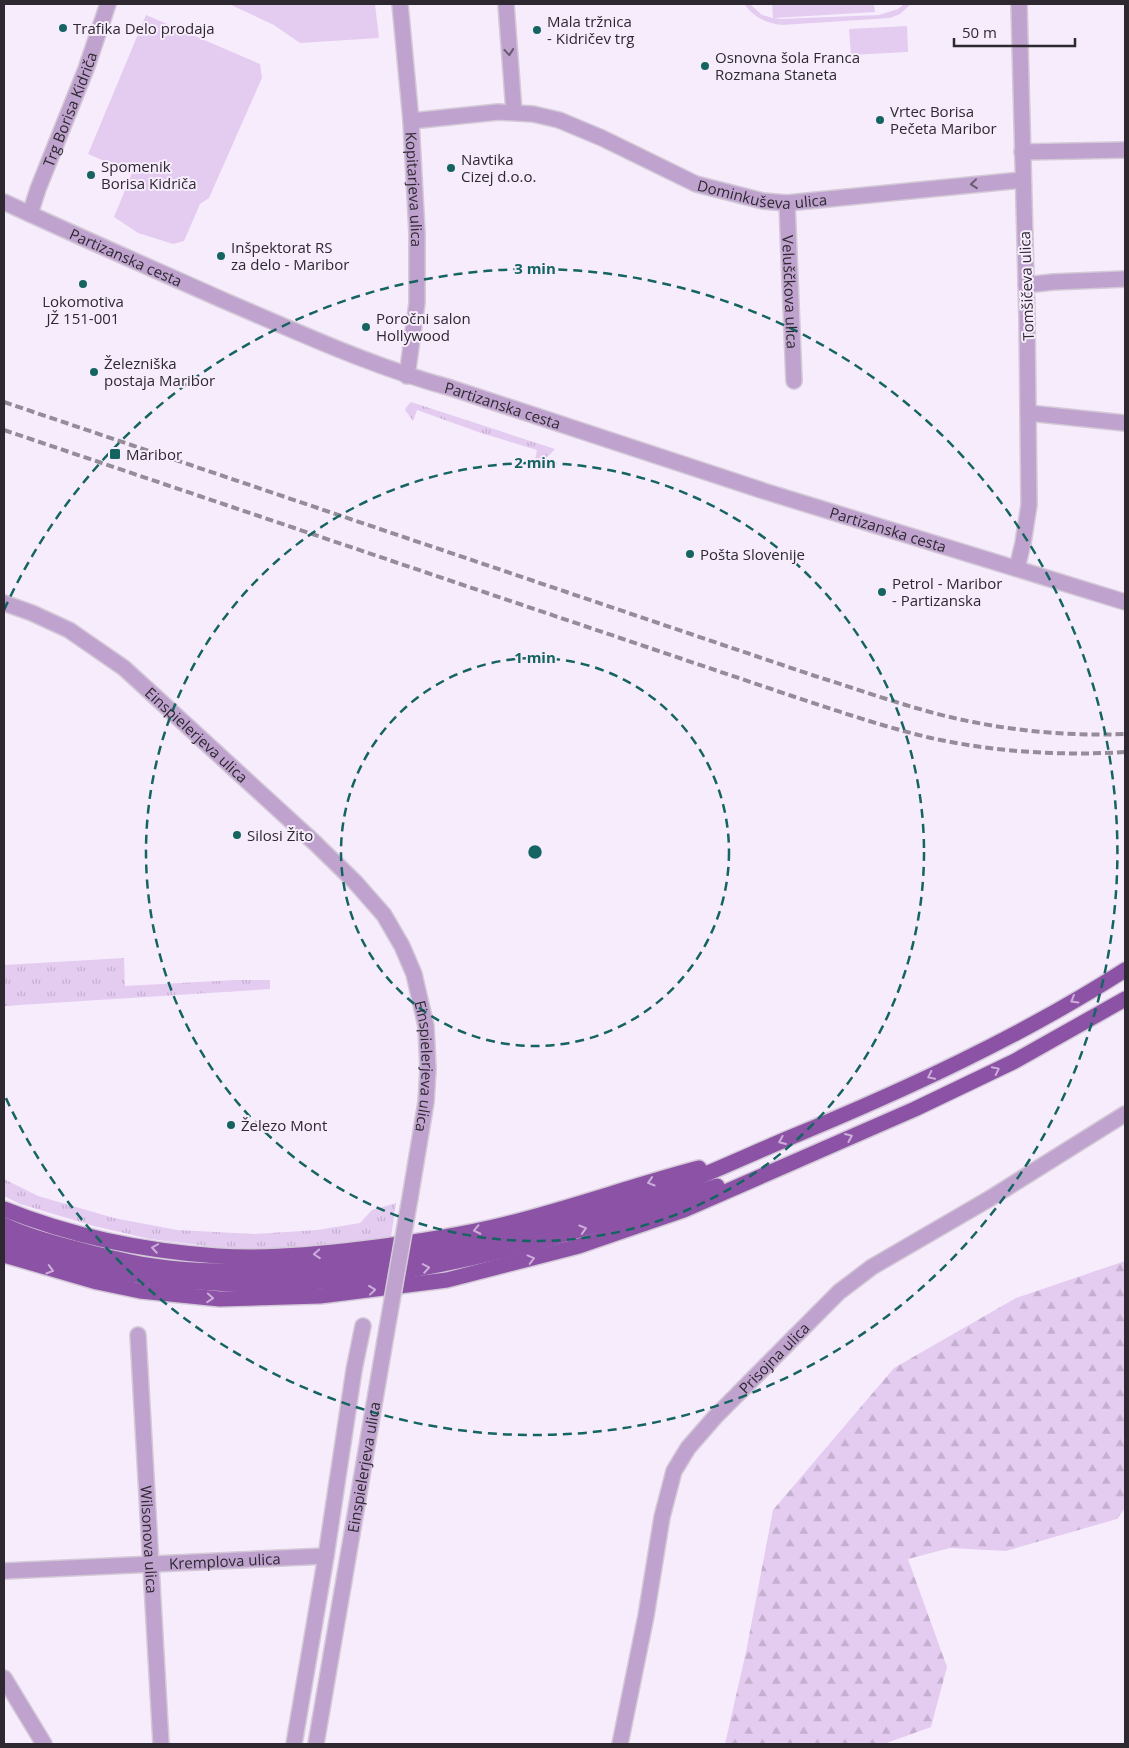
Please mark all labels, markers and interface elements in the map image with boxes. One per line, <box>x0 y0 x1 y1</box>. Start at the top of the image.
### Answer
place label: Mala tržnica - Kidričev trg <box>547 11 634 48</box>
scale bar <box>954 15 1075 47</box>
place label: Trafika Delo prodaja <box>73 18 215 38</box>
marker: Trafika Delo prodaja <box>57 22 69 34</box>
text: 50 m <box>962 22 997 42</box>
marker: Mala tržnica - Kidričev trg <box>531 24 543 36</box>
place label: Osnovna šola Franca Rozmana Staneta <box>715 47 860 84</box>
street label: Trg Borisa Kidriča <box>38 49 101 170</box>
one-way arrow <box>504 49 515 57</box>
marker: Osnovna šola Franca Rozmana Staneta <box>699 60 711 72</box>
place label: Vrtec Borisa Pečeta Maribor <box>890 101 997 138</box>
marker: Vrtec Borisa Pečeta Maribor <box>874 114 886 126</box>
street label: Kopitarjeva ulica <box>402 131 427 247</box>
place label: Navtika Cizej d.o.o. <box>461 149 536 186</box>
place label: Spomenik Borisa Kidriča <box>101 156 197 193</box>
marker: Navtika Cizej d.o.o. <box>445 162 457 174</box>
marker: Spomenik Borisa Kidriča <box>85 169 97 181</box>
street label: Dominkuševa ulica <box>695 175 828 213</box>
one-way arrow <box>969 178 977 189</box>
street label: Partizanska cesta <box>67 223 185 291</box>
street label: Tomšičeva ulica <box>1014 231 1038 341</box>
street label: Veluščkova ulica <box>778 235 803 349</box>
place label: Inšpektorat RS za delo - Maribor <box>231 237 349 274</box>
marker: Inšpektorat RS za delo - Maribor <box>215 250 227 262</box>
text: 3 min <box>514 258 556 278</box>
marker: Lokomotiva JŽ 151-001 <box>77 278 89 290</box>
place label: Lokomotiva JŽ 151-001 <box>42 291 124 328</box>
place label: Poročni salon Hollywood <box>376 308 471 345</box>
marker: Poročni salon Hollywood <box>360 321 372 333</box>
place label: Železniška postaja Maribor <box>104 353 215 390</box>
marker: Železniška postaja Maribor <box>88 366 100 378</box>
street label: Partizanska cesta <box>443 377 563 433</box>
place label: Maribor <box>126 444 182 464</box>
marker: Maribor <box>108 447 122 461</box>
text: 2 min <box>514 452 556 472</box>
street label: Partizanska cesta <box>827 502 949 557</box>
place label: Pošta Slovenije <box>700 544 805 564</box>
marker: Pošta Slovenije <box>684 548 696 560</box>
place label: Petrol - Maribor - Partizanska <box>892 573 1002 610</box>
marker: Petrol - Maribor - Partizanska <box>876 586 888 598</box>
text: 1 min <box>514 647 556 667</box>
street label: Einspielerjeva ulica <box>141 683 252 787</box>
place label: Silosi Žito <box>247 825 313 845</box>
marker: Silosi Žito <box>231 829 243 841</box>
centre of rings <box>526 843 544 861</box>
one-way arrow <box>1071 993 1080 1003</box>
street label: Einspielerjeva ulica <box>410 998 438 1134</box>
one-way arrow <box>991 1066 1000 1076</box>
one-way arrow <box>927 1069 936 1080</box>
place label: Železo Mont <box>241 1115 327 1135</box>
marker: Železo Mont <box>225 1119 237 1131</box>
one-way arrow <box>844 1133 853 1144</box>
one-way arrow <box>778 1135 787 1145</box>
one-way arrow <box>647 1176 655 1186</box>
one-way arrow <box>473 1225 482 1235</box>
one-way arrow <box>579 1225 587 1235</box>
one-way arrow <box>151 1243 159 1254</box>
one-way arrow <box>312 1248 320 1259</box>
one-way arrow <box>527 1254 535 1264</box>
one-way arrow <box>421 1263 430 1273</box>
one-way arrow <box>46 1264 54 1274</box>
one-way arrow <box>368 1285 376 1296</box>
one-way arrow <box>206 1293 214 1304</box>
street label: Prisojna ulica <box>734 1318 814 1398</box>
street label: Einspielerjeva ulica <box>342 1400 384 1534</box>
street label: Wilsonova ulica <box>136 1485 163 1594</box>
street label: Kremplova ulica <box>168 1548 281 1573</box>

